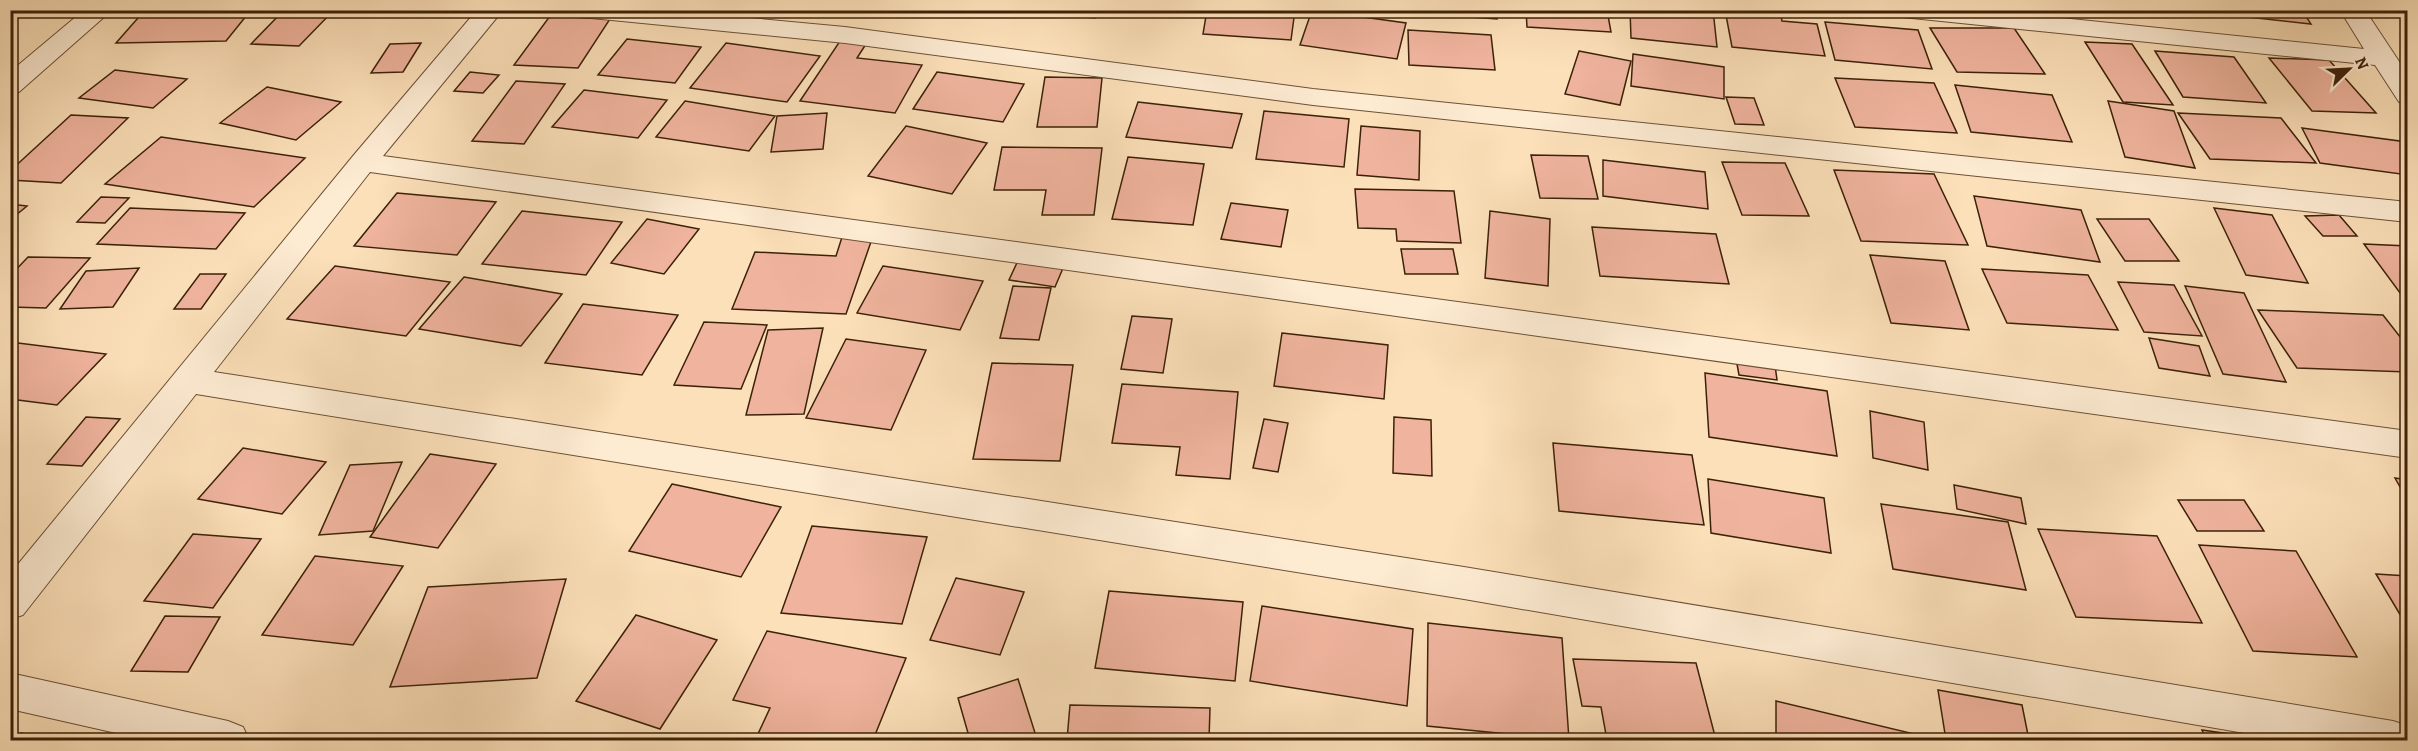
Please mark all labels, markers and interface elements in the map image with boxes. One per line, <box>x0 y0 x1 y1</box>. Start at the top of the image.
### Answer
north arrow <box>2319 39 2379 99</box>
text: N <box>2349 54 2374 73</box>

